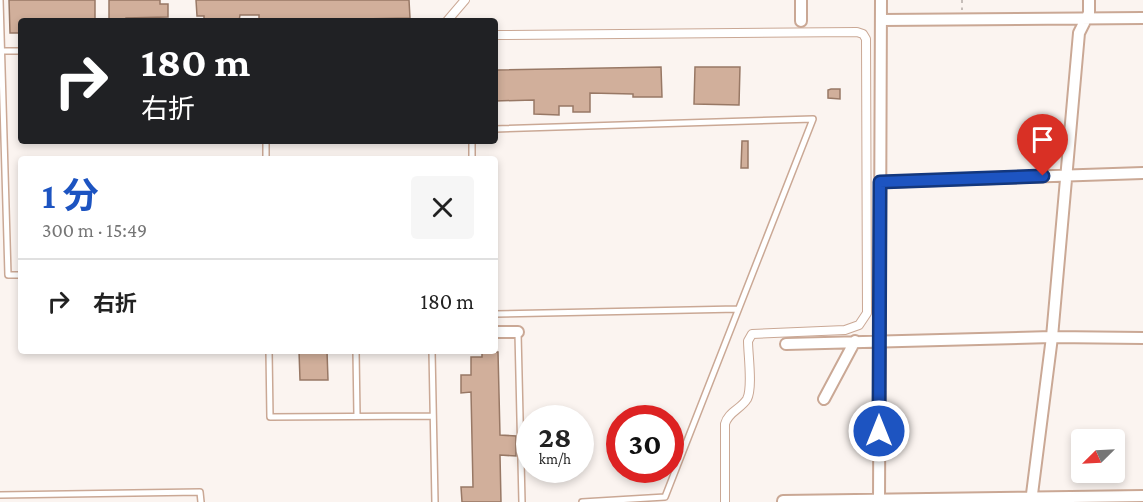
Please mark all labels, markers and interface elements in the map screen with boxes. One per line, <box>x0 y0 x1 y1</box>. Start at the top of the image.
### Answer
text: 180 m <box>141 38 250 85</box>
icon: right <box>42 42 120 120</box>
text: 右折 <box>141 94 195 124</box>
pin <box>1017 114 1068 176</box>
icon: arrive <box>1026 123 1059 156</box>
text: 1 分 <box>42 176 98 216</box>
button: close <box>411 176 474 239</box>
text: 300 m · 15:49 <box>42 219 147 241</box>
icon: right <box>42 285 75 318</box>
text: 180 m <box>421 289 474 314</box>
text: 右折 <box>93 291 137 316</box>
position arrow <box>847 399 911 463</box>
speed limit sign: 30 <box>606 405 684 483</box>
text: 28 <box>539 420 571 453</box>
north arrow <box>1071 429 1125 483</box>
map controls <box>1071 429 1125 483</box>
text: km/h <box>539 451 571 467</box>

